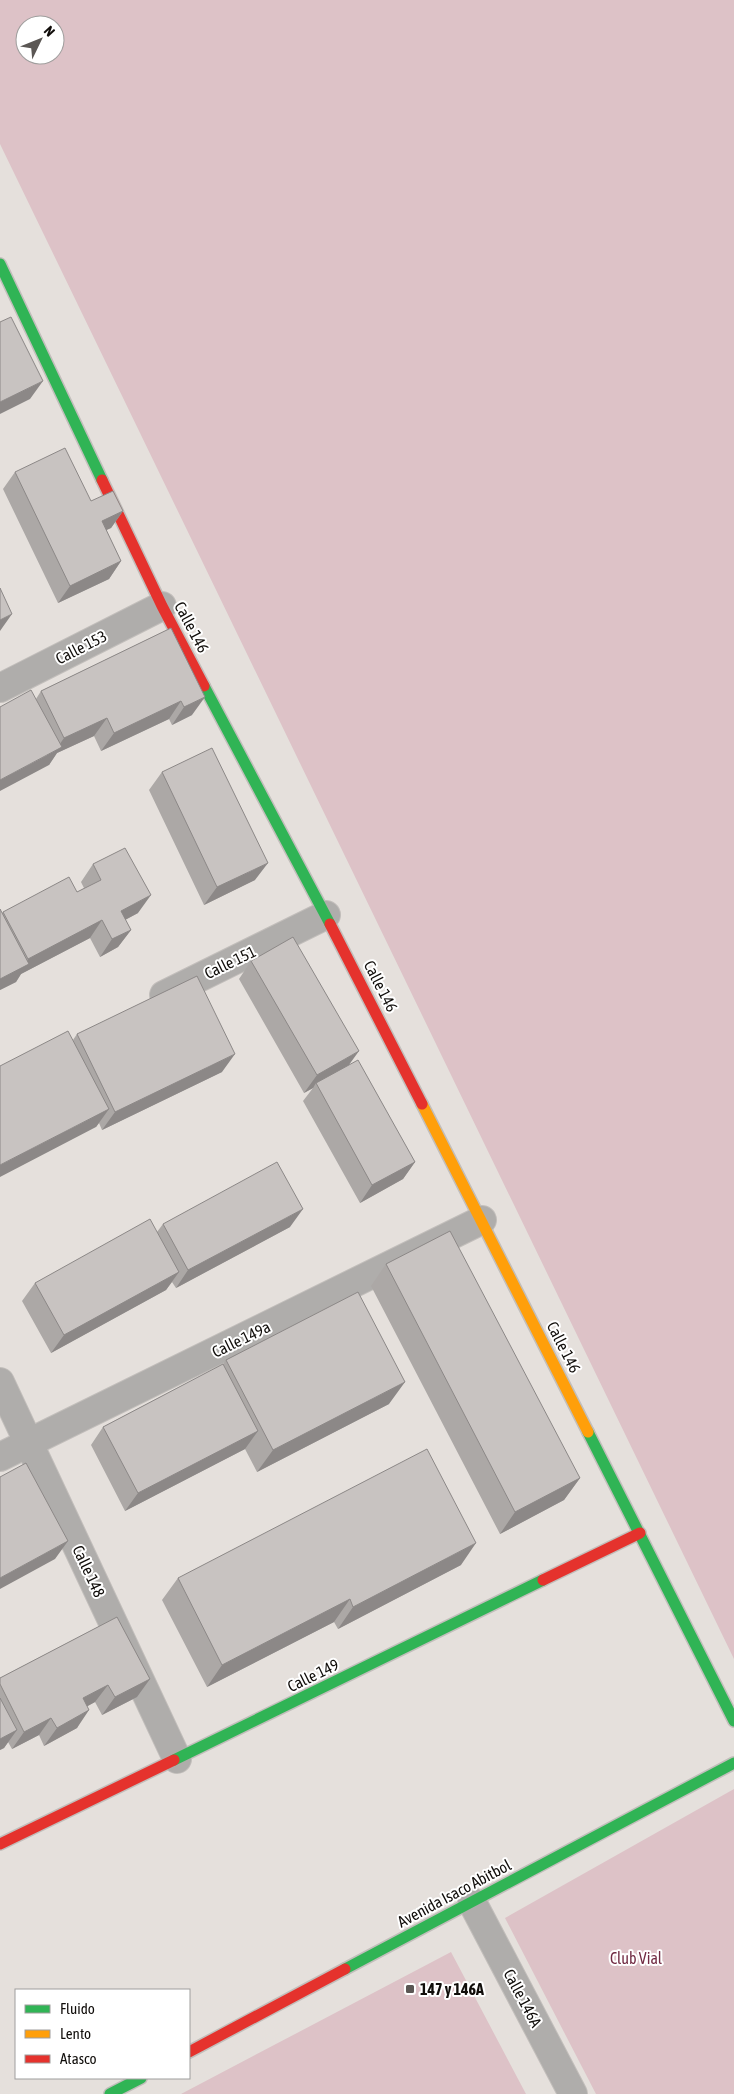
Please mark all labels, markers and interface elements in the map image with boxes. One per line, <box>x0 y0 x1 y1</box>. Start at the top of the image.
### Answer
north arrow <box>15 15 65 65</box>
text: N <box>41 23 58 40</box>
street label: Calle 146 <box>171 599 213 655</box>
street label: Calle 153 <box>52 626 110 668</box>
street label: Calle 151 <box>201 942 259 982</box>
street label: Calle 146 <box>360 957 402 1015</box>
street label: Calle 149a <box>209 1317 273 1361</box>
street label: Calle 146 <box>543 1318 585 1376</box>
street label: Calle 148 <box>69 1542 109 1600</box>
street label: Calle 149 <box>284 1655 342 1695</box>
street label: Avenida Isaco Abitbol <box>394 1855 515 1931</box>
park label: Club Vial <box>610 1949 663 1967</box>
street label: Calle 146A <box>500 1966 546 2030</box>
place label: 147 y 146A <box>420 1980 484 1998</box>
marker: 147 y 146A <box>404 1983 416 1995</box>
legend <box>15 1989 190 2079</box>
text: Fluido <box>60 2000 95 2017</box>
text: Lento <box>60 2025 91 2042</box>
text: Atasco <box>60 2050 97 2067</box>

